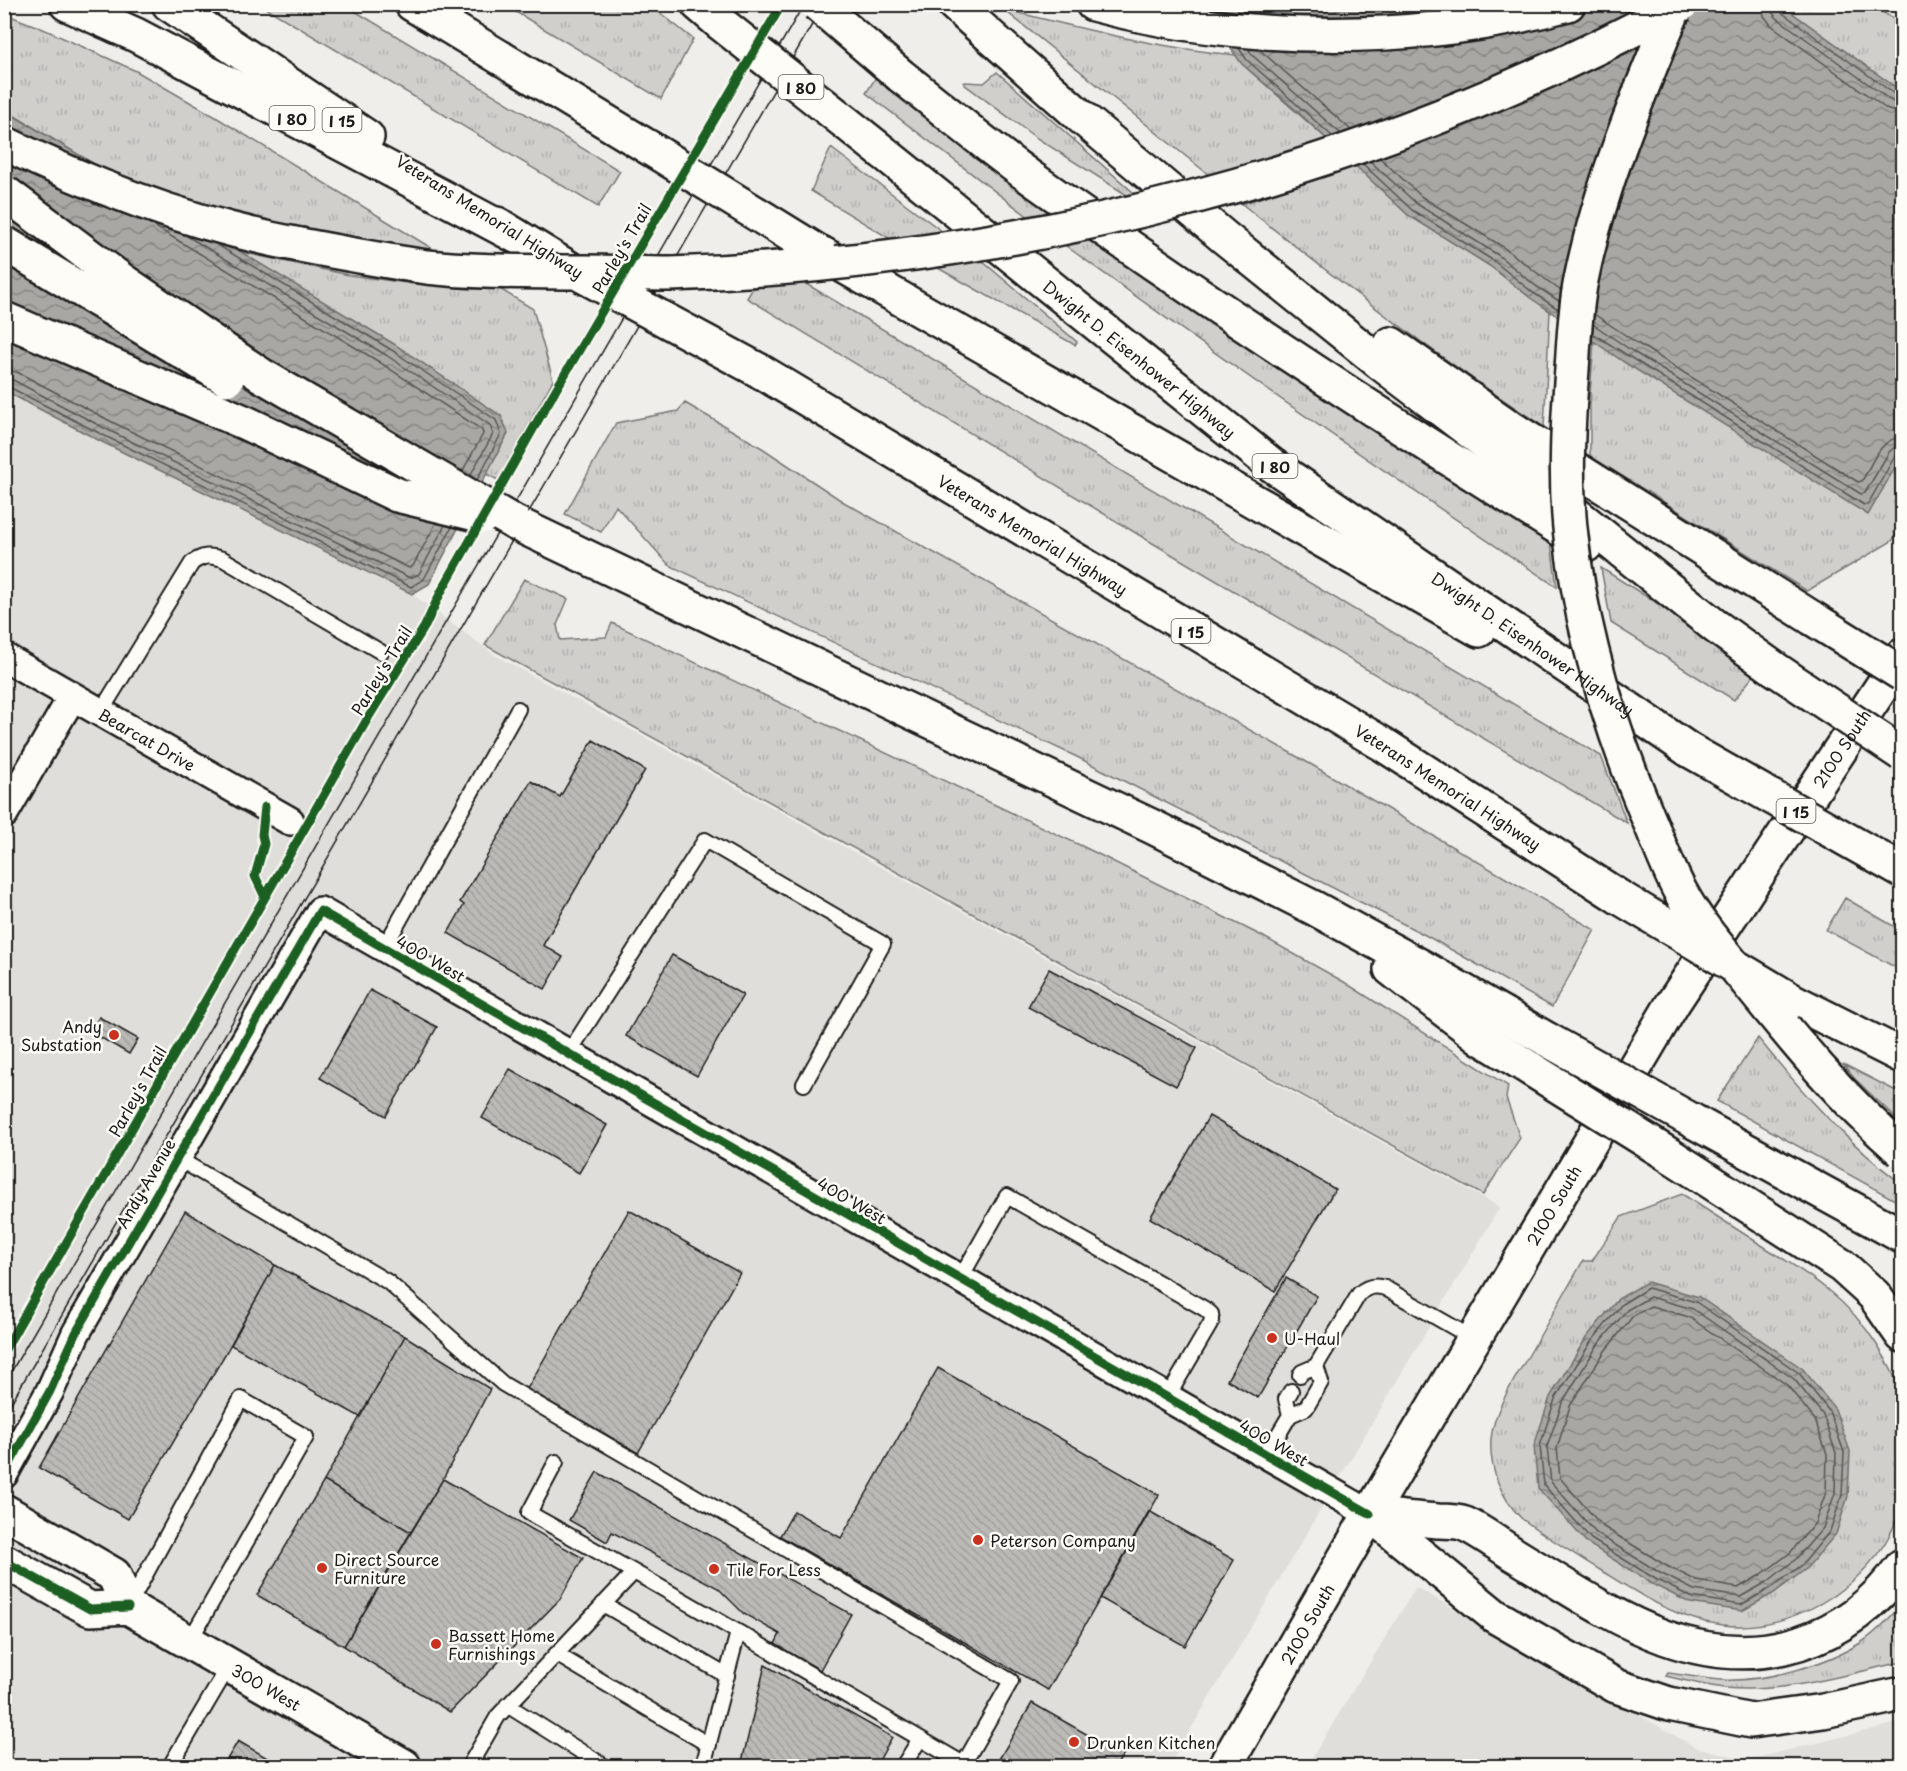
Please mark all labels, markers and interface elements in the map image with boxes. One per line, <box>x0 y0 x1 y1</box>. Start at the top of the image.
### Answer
road number: I 80 <box>778 75 824 99</box>
road number: I 80 <box>270 106 314 130</box>
road number: I 15 <box>322 108 362 132</box>
street label: Veterans Memorial Highway <box>392 148 588 284</box>
street label: Parley's Trail <box>585 198 657 298</box>
street label: Dwight D. Eisenhower Highway <box>1038 274 1241 443</box>
road number: I 80 <box>1252 454 1298 478</box>
street label: Veterans Memorial Highway <box>933 468 1132 601</box>
street label: Dwight D. Eisenhower Highway <box>1427 565 1639 721</box>
road number: I 15 <box>1172 619 1210 643</box>
street label: Parley's Trail <box>345 621 417 719</box>
street label: Bearcat Drive <box>94 702 200 776</box>
street label: 2100 South <box>1806 704 1876 792</box>
street label: Veterans Memorial Highway <box>1350 718 1546 856</box>
road number: I 15 <box>1776 799 1816 823</box>
street label: 400 West <box>392 929 470 987</box>
place label: Andy Substation <box>21 1014 102 1056</box>
marker: Andy Substation <box>107 1028 121 1042</box>
street label: Parley's Trail <box>102 1041 172 1141</box>
street label: Andy Avenue <box>110 1133 181 1232</box>
street label: 2100 South <box>1520 1160 1586 1250</box>
street label: 400 West <box>813 1171 891 1229</box>
place label: U-Haul <box>1284 1326 1340 1350</box>
marker: U-Haul <box>1265 1331 1279 1345</box>
street label: 400 West <box>1235 1413 1313 1471</box>
place label: Peterson Company <box>990 1528 1136 1552</box>
marker: Peterson Company <box>971 1533 985 1547</box>
place label: Direct Source Furniture <box>334 1547 439 1589</box>
place label: Tile For Less <box>726 1557 821 1581</box>
marker: Direct Source Furniture <box>315 1561 329 1575</box>
marker: Tile For Less <box>707 1562 721 1576</box>
street label: 2100 South <box>1274 1579 1340 1669</box>
place label: Bassett Home Furnishings <box>448 1623 555 1665</box>
marker: Bassett Home Furnishings <box>429 1637 443 1651</box>
street label: 300 West <box>227 1657 305 1716</box>
place label: Drunken Kitchen <box>1086 1730 1215 1754</box>
marker: Drunken Kitchen <box>1067 1735 1081 1749</box>

